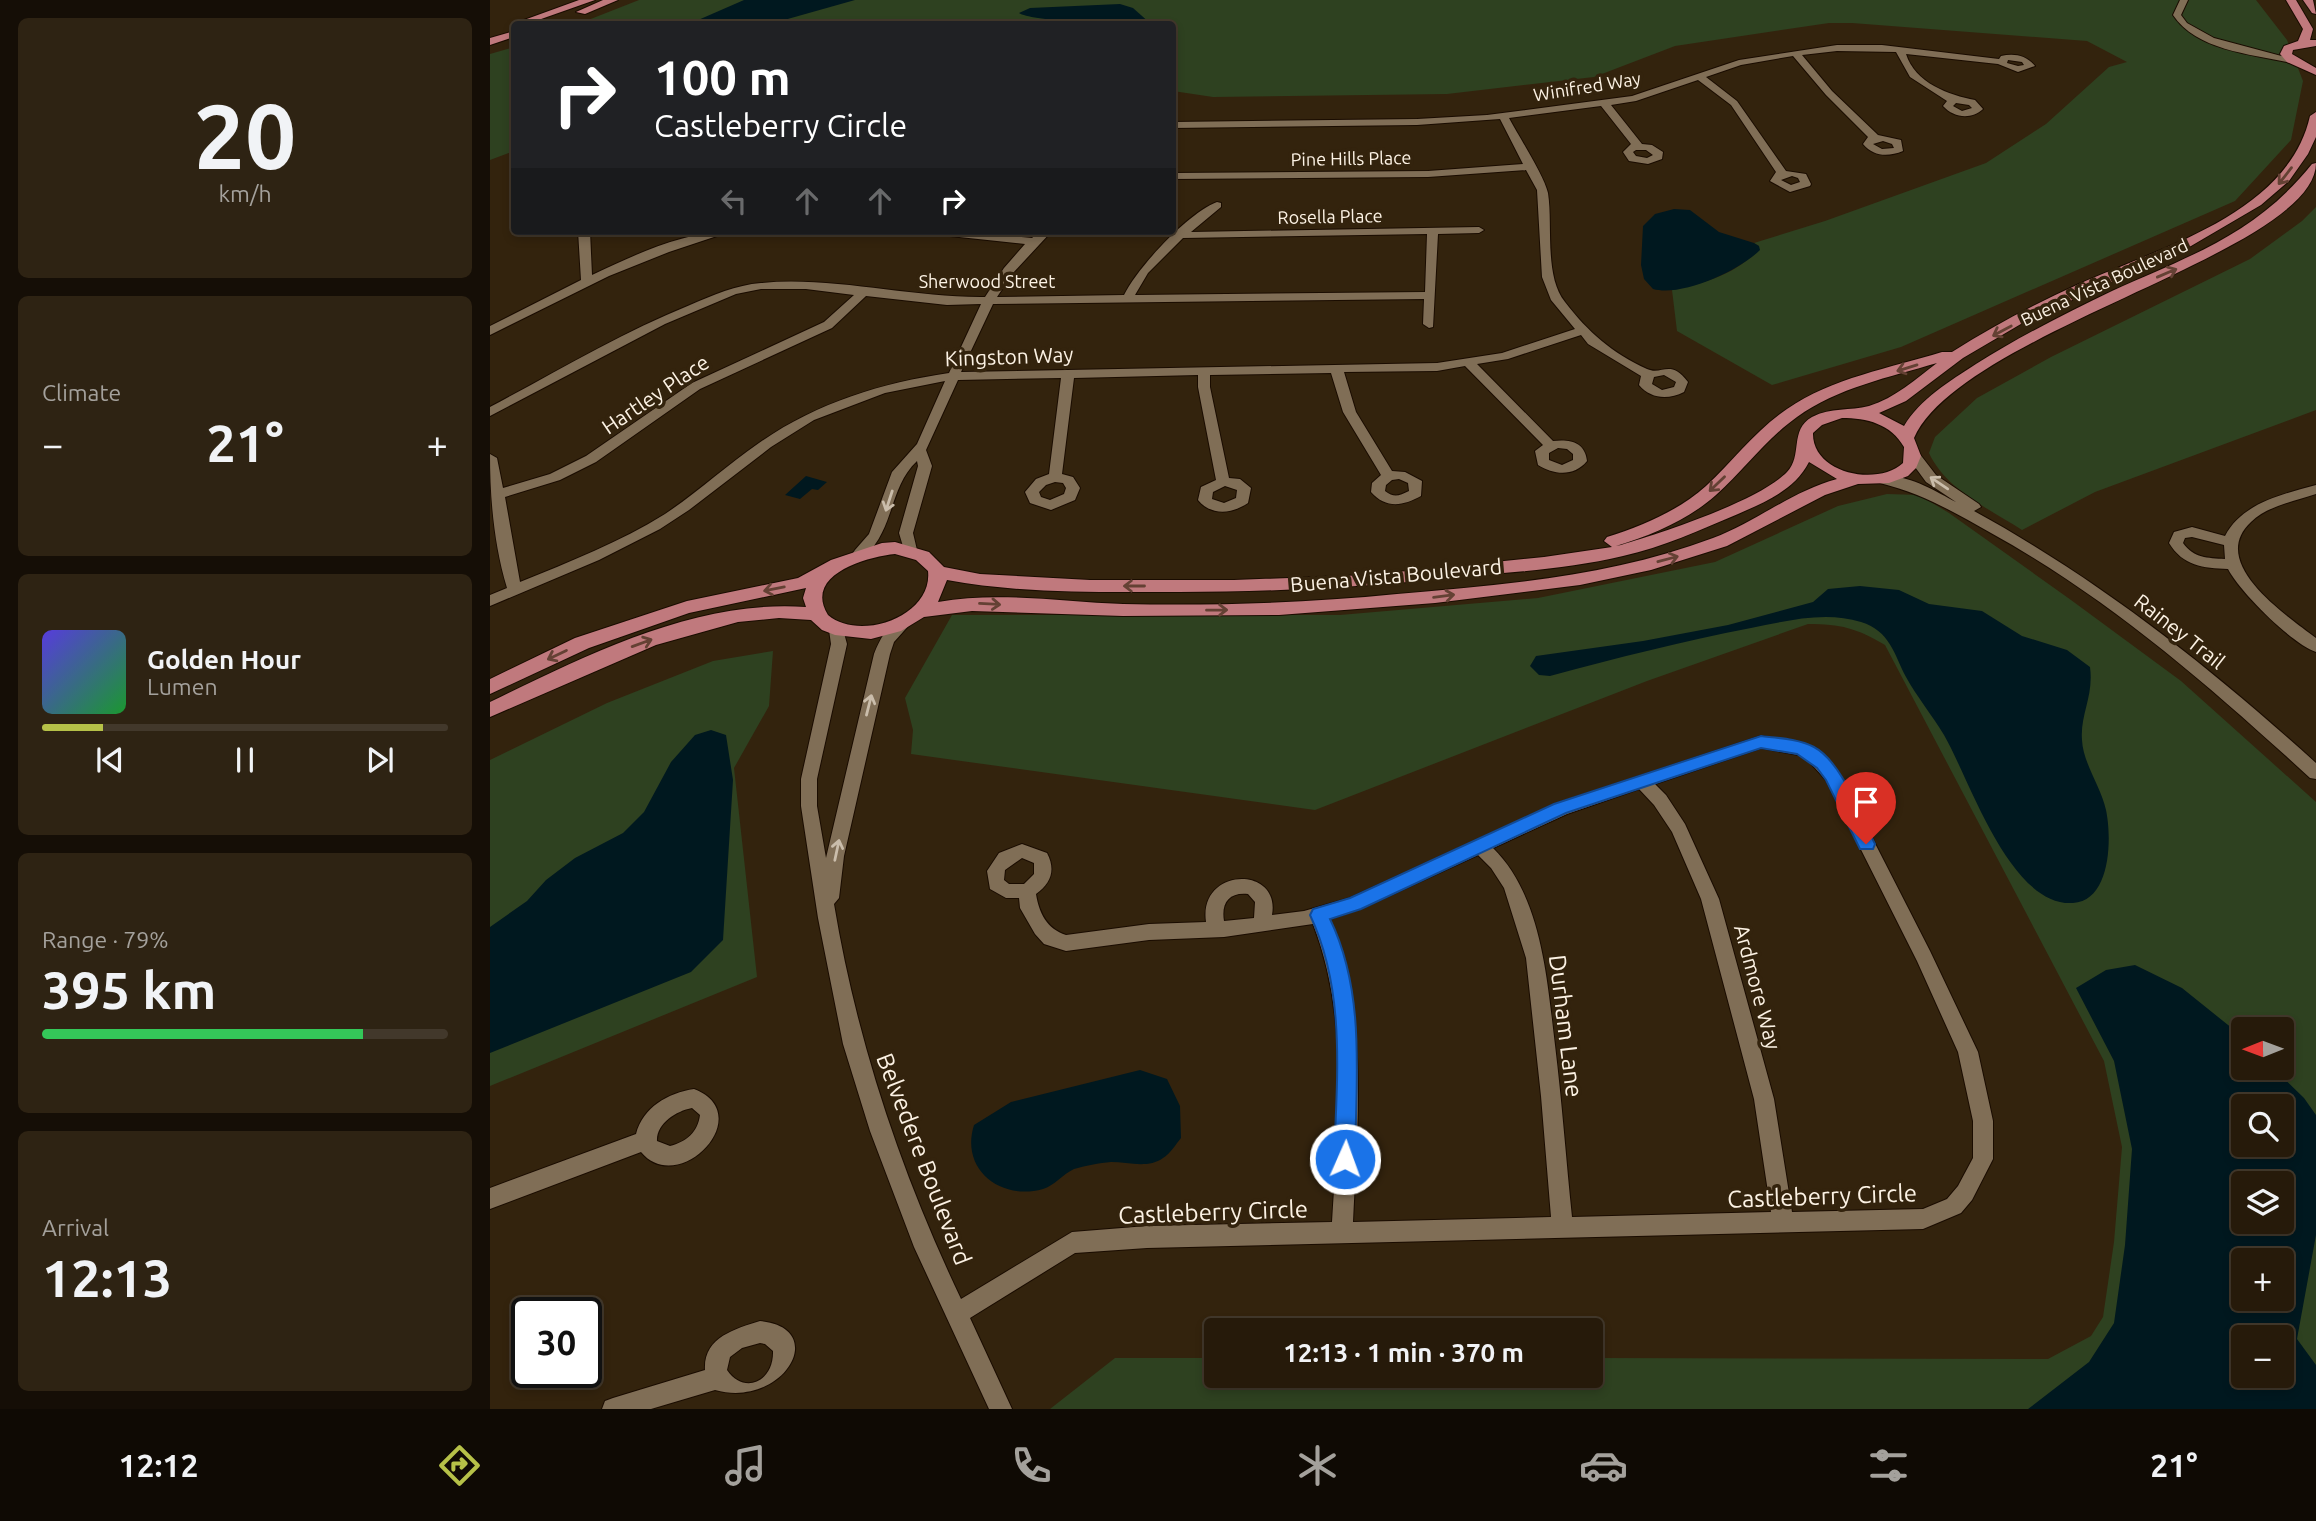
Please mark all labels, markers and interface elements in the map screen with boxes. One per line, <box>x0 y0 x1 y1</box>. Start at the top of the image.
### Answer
icon: right <box>539 49 630 140</box>
text: 100 m <box>654 49 791 104</box>
street label: Winifred Way <box>1532 68 1642 104</box>
text: 20 <box>194 84 296 186</box>
text: Castleberry Circle <box>654 107 907 143</box>
street label: Pine Hills Place <box>1290 147 1412 169</box>
one-way arrow <box>2278 166 2293 185</box>
text: km/h <box>218 181 272 206</box>
icon: left <box>715 182 753 220</box>
icon: ahead <box>788 182 826 220</box>
icon: ahead <box>861 182 899 220</box>
icon: right <box>934 182 972 220</box>
street label: Rosella Place <box>1277 205 1383 227</box>
street label: Buena Vista Boulevard <box>2017 234 2191 330</box>
one-way arrow <box>2156 266 2177 279</box>
street label: Sherwood Street <box>919 271 1055 291</box>
one-way arrow <box>1992 324 2012 338</box>
street label: Kingston Way <box>944 342 1074 370</box>
street label: Hartley Place <box>597 349 713 439</box>
one-way arrow <box>1896 362 1918 375</box>
text: Climate <box>42 380 121 405</box>
text: 21° <box>206 414 284 472</box>
text: − <box>42 423 63 465</box>
text: + <box>427 423 448 465</box>
one-way arrow <box>1708 476 1725 493</box>
one-way arrow <box>1929 476 1949 490</box>
one-way arrow <box>882 489 895 511</box>
one-way arrow <box>1656 552 1679 565</box>
street label: Buena Vista Boulevard <box>1289 554 1503 596</box>
one-way arrow <box>1123 579 1146 593</box>
one-way arrow <box>763 583 786 596</box>
street label: Rainey Trail <box>2130 588 2230 674</box>
one-way arrow <box>1432 590 1455 603</box>
one-way arrow <box>978 597 1001 610</box>
one-way arrow <box>1205 604 1228 617</box>
one-way arrow <box>631 636 653 648</box>
text: Golden Hour <box>147 645 301 674</box>
one-way arrow <box>547 648 568 662</box>
text: Lumen <box>147 674 218 699</box>
one-way arrow <box>863 694 876 717</box>
icon: previous <box>91 741 129 779</box>
icon: pause <box>226 741 264 779</box>
icon: next <box>361 741 399 779</box>
pin <box>1836 772 1896 844</box>
icon: arrive <box>1847 783 1885 821</box>
one-way arrow <box>830 839 844 862</box>
street label: Ardmore Way <box>1730 922 1786 1052</box>
text: Range · 79% <box>42 927 169 952</box>
street label: Durham Lane <box>1544 953 1588 1099</box>
text: 395 km <box>42 961 216 1019</box>
north arrow <box>2231 1017 2294 1080</box>
map controls <box>2231 1017 2294 1388</box>
street label: Belvedere Boulevard <box>871 1049 977 1269</box>
button: search <box>2231 1094 2294 1157</box>
position arrow <box>1308 1122 1382 1196</box>
button: layers <box>2231 1171 2294 1234</box>
street label: Castleberry Circle <box>1727 1179 1917 1213</box>
street label: Castleberry Circle <box>1118 1195 1308 1229</box>
text: Arrival <box>42 1215 109 1240</box>
button: + <box>2231 1248 2294 1311</box>
text: 12:13 <box>42 1249 172 1307</box>
speed limit sign: 30 <box>511 1297 602 1388</box>
button: − <box>2231 1325 2294 1388</box>
text: 12:13 · 1 min · 370 m <box>1283 1338 1524 1367</box>
icon: directions <box>435 1441 484 1490</box>
icon: music <box>721 1441 770 1490</box>
icon: phone <box>1007 1441 1056 1490</box>
icon: climate <box>1293 1441 1342 1490</box>
icon: car <box>1579 1441 1628 1490</box>
icon: filters <box>1864 1441 1913 1490</box>
text: 12:12 <box>118 1447 198 1483</box>
text: 21° <box>2150 1447 2198 1483</box>

